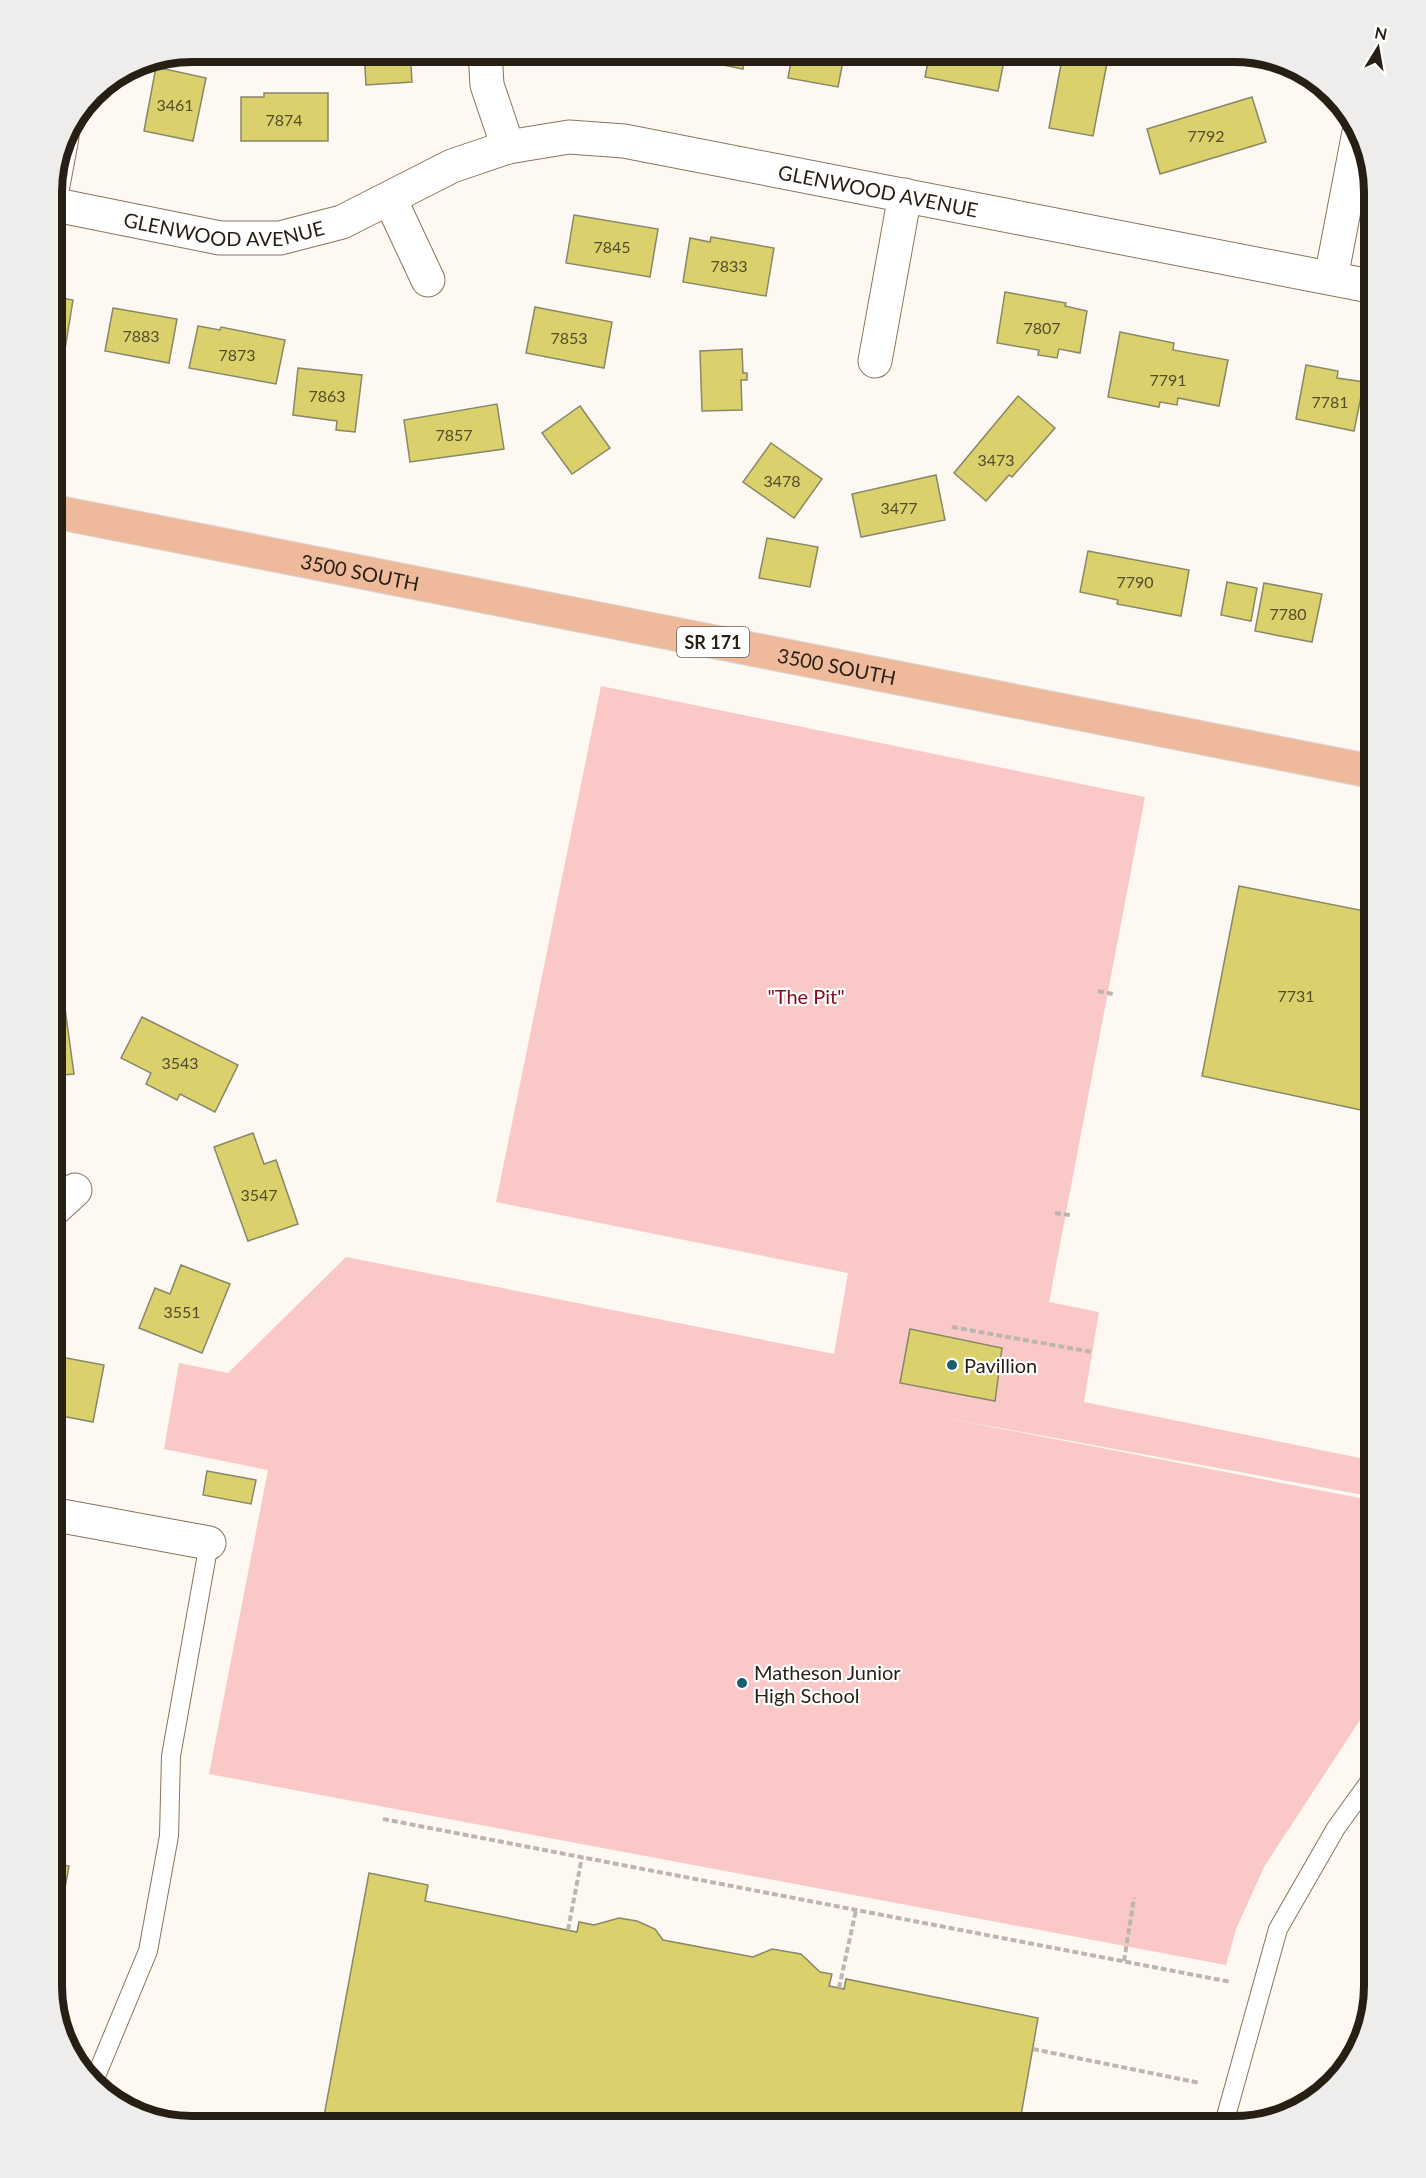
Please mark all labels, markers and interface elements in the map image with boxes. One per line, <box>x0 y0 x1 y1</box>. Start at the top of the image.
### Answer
north arrow <box>1348 18 1408 78</box>
text: N <box>1373 22 1389 43</box>
house number: 3461 <box>156 95 194 114</box>
house number: 7874 <box>265 110 303 129</box>
house number: 7792 <box>1187 126 1225 145</box>
street label: GLENWOOD AVENUE <box>776 159 980 222</box>
street label: GLENWOOD AVENUE <box>122 207 327 251</box>
house number: 7845 <box>593 237 631 256</box>
house number: 7833 <box>710 256 748 275</box>
house number: 7807 <box>1023 318 1061 337</box>
house number: 7883 <box>122 326 160 345</box>
house number: 7853 <box>550 328 588 347</box>
house number: 7873 <box>218 345 256 364</box>
house number: 7791 <box>1149 370 1187 389</box>
house number: 7863 <box>308 386 346 405</box>
house number: 7781 <box>1311 392 1349 411</box>
house number: 7857 <box>435 425 473 444</box>
house number: 3473 <box>977 450 1015 469</box>
house number: 3478 <box>763 471 801 490</box>
house number: 3477 <box>880 498 918 517</box>
street label: 3500 SOUTH <box>299 549 421 595</box>
house number: 7790 <box>1116 572 1154 591</box>
house number: 7780 <box>1269 604 1307 623</box>
road number: SR 171 <box>677 627 749 657</box>
street label: 3500 SOUTH <box>776 643 898 689</box>
park label: "The Pit" <box>767 984 845 1008</box>
house number: 7731 <box>1277 986 1315 1005</box>
house number: 3543 <box>161 1053 199 1072</box>
house number: 3547 <box>240 1185 278 1204</box>
house number: 3551 <box>163 1302 201 1321</box>
place label: Pavillion <box>964 1353 1037 1377</box>
marker: Pavillion <box>945 1358 959 1372</box>
place label: Matheson Junior High School <box>754 1660 901 1707</box>
marker: Matheson Junior High School <box>735 1676 749 1690</box>

